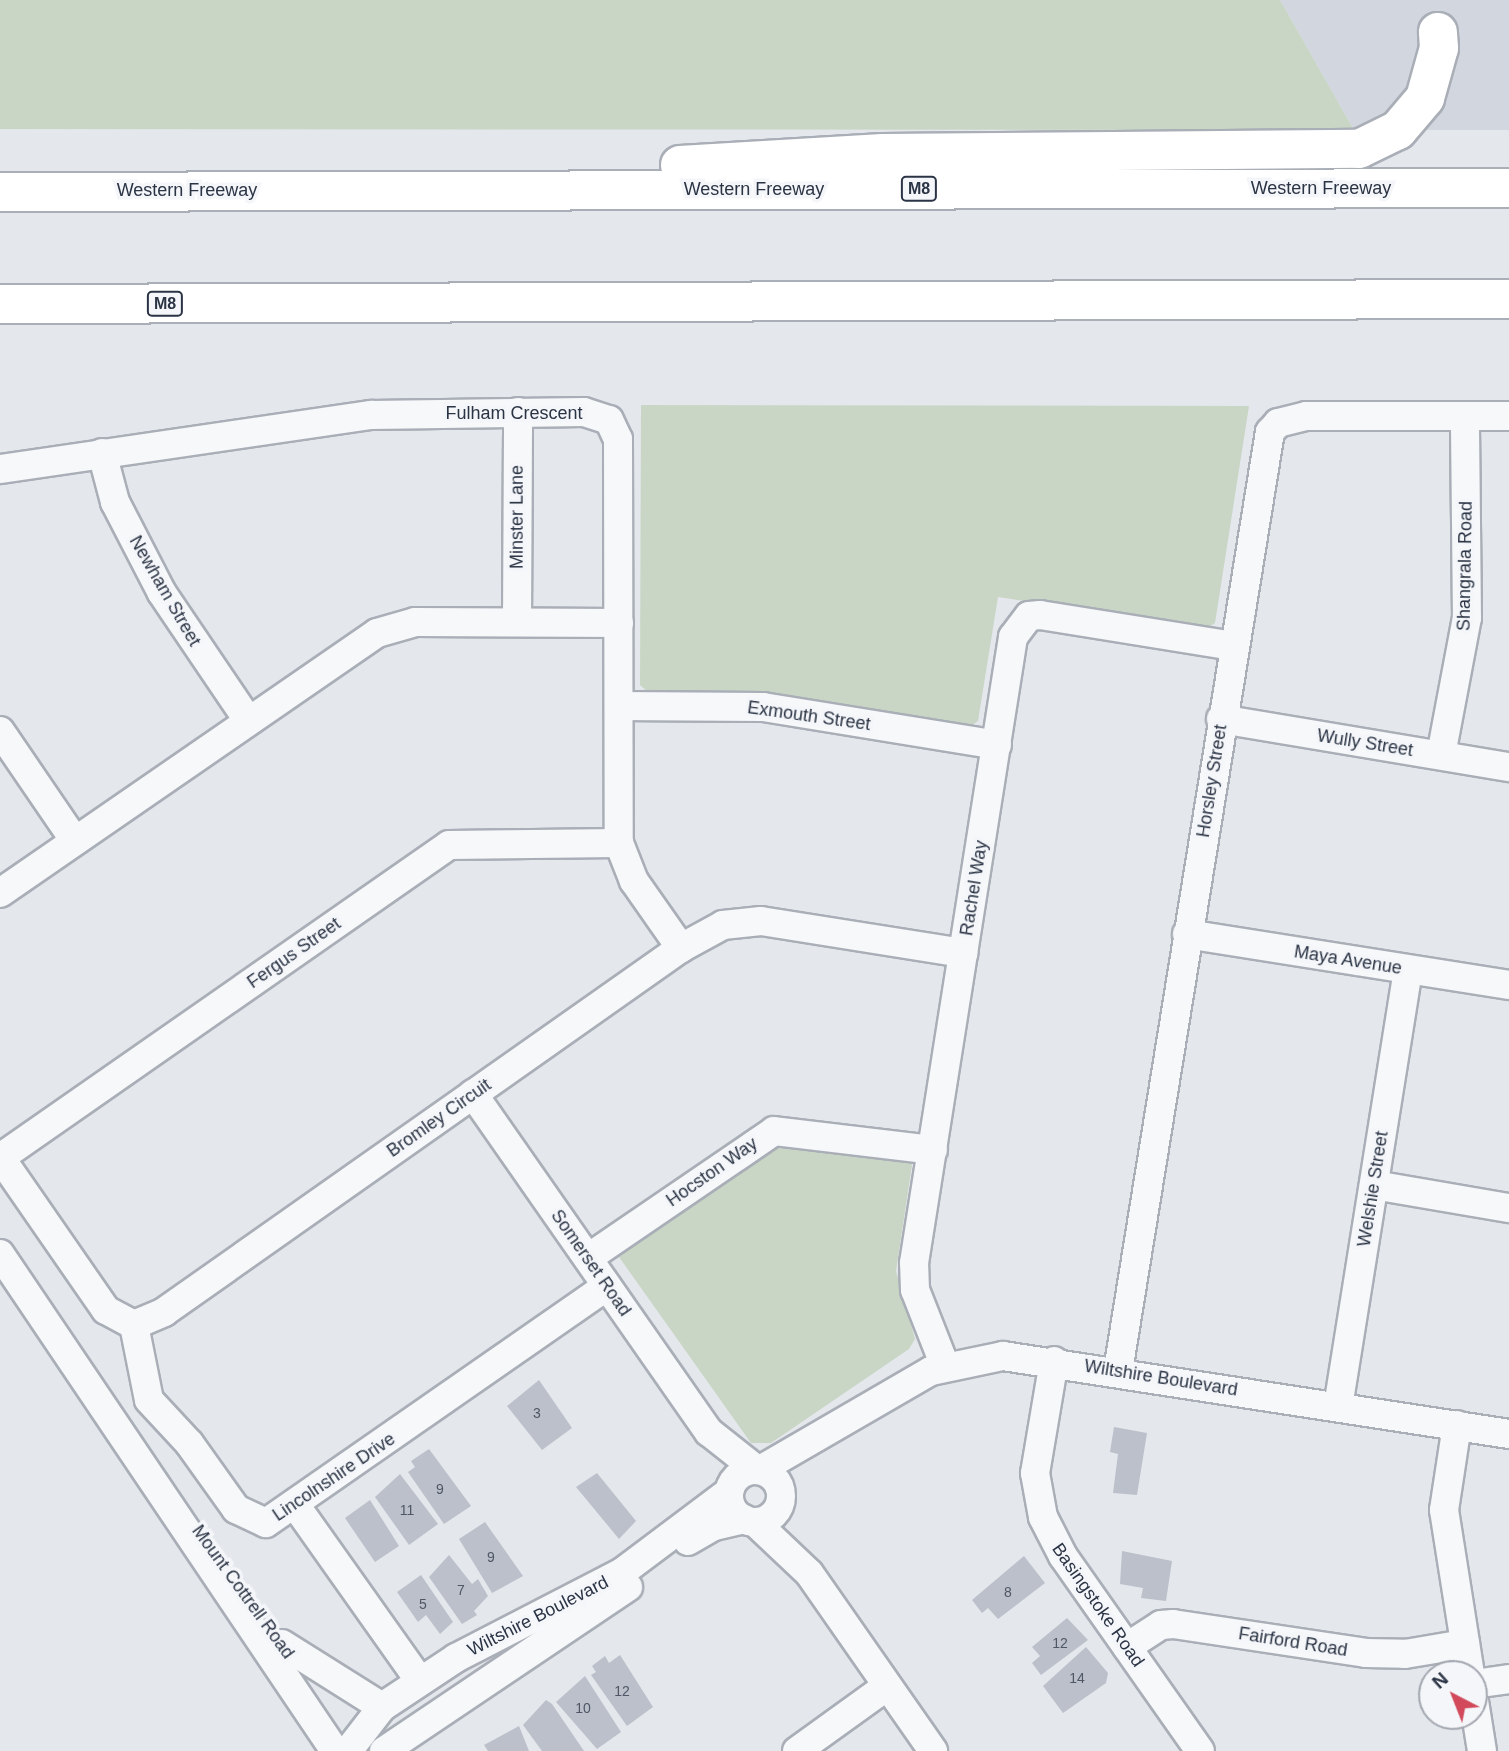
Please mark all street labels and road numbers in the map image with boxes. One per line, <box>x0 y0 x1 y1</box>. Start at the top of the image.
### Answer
road number: M8 <box>900 176 938 202</box>
street label: Western Freeway <box>1251 177 1391 199</box>
street label: Western Freeway <box>684 178 824 200</box>
street label: Western Freeway <box>117 179 257 201</box>
road number: M8 <box>146 292 184 316</box>
street label: Fulham Crescent <box>445 402 583 424</box>
street label: Minster Lane <box>506 465 528 569</box>
street label: Shangrala Road <box>1453 501 1477 631</box>
street label: Newham Street <box>125 532 205 650</box>
street label: Exmouth Street <box>746 697 872 735</box>
street label: Horsley Street <box>1192 723 1232 839</box>
street label: Wully Street <box>1316 725 1414 761</box>
street label: Rachel Way <box>956 839 992 937</box>
street label: Fergus Street <box>243 913 345 993</box>
street label: Maya Avenue <box>1292 941 1404 979</box>
street label: Bromley Circuit <box>383 1074 495 1162</box>
street label: Welshie Street <box>1353 1130 1393 1248</box>
street label: Hocston Way <box>662 1133 762 1211</box>
street label: Somerset Road <box>546 1206 636 1320</box>
street label: Wiltshire Boulevard <box>1083 1355 1239 1401</box>
street label: Lincolnshire Drive <box>269 1428 399 1526</box>
street label: Mount Cottrell Road <box>187 1521 299 1663</box>
street label: Basingstoke Road <box>1047 1539 1149 1671</box>
street label: Wiltshire Boulevard <box>464 1571 612 1661</box>
street label: Fairford Road <box>1237 1623 1349 1661</box>

